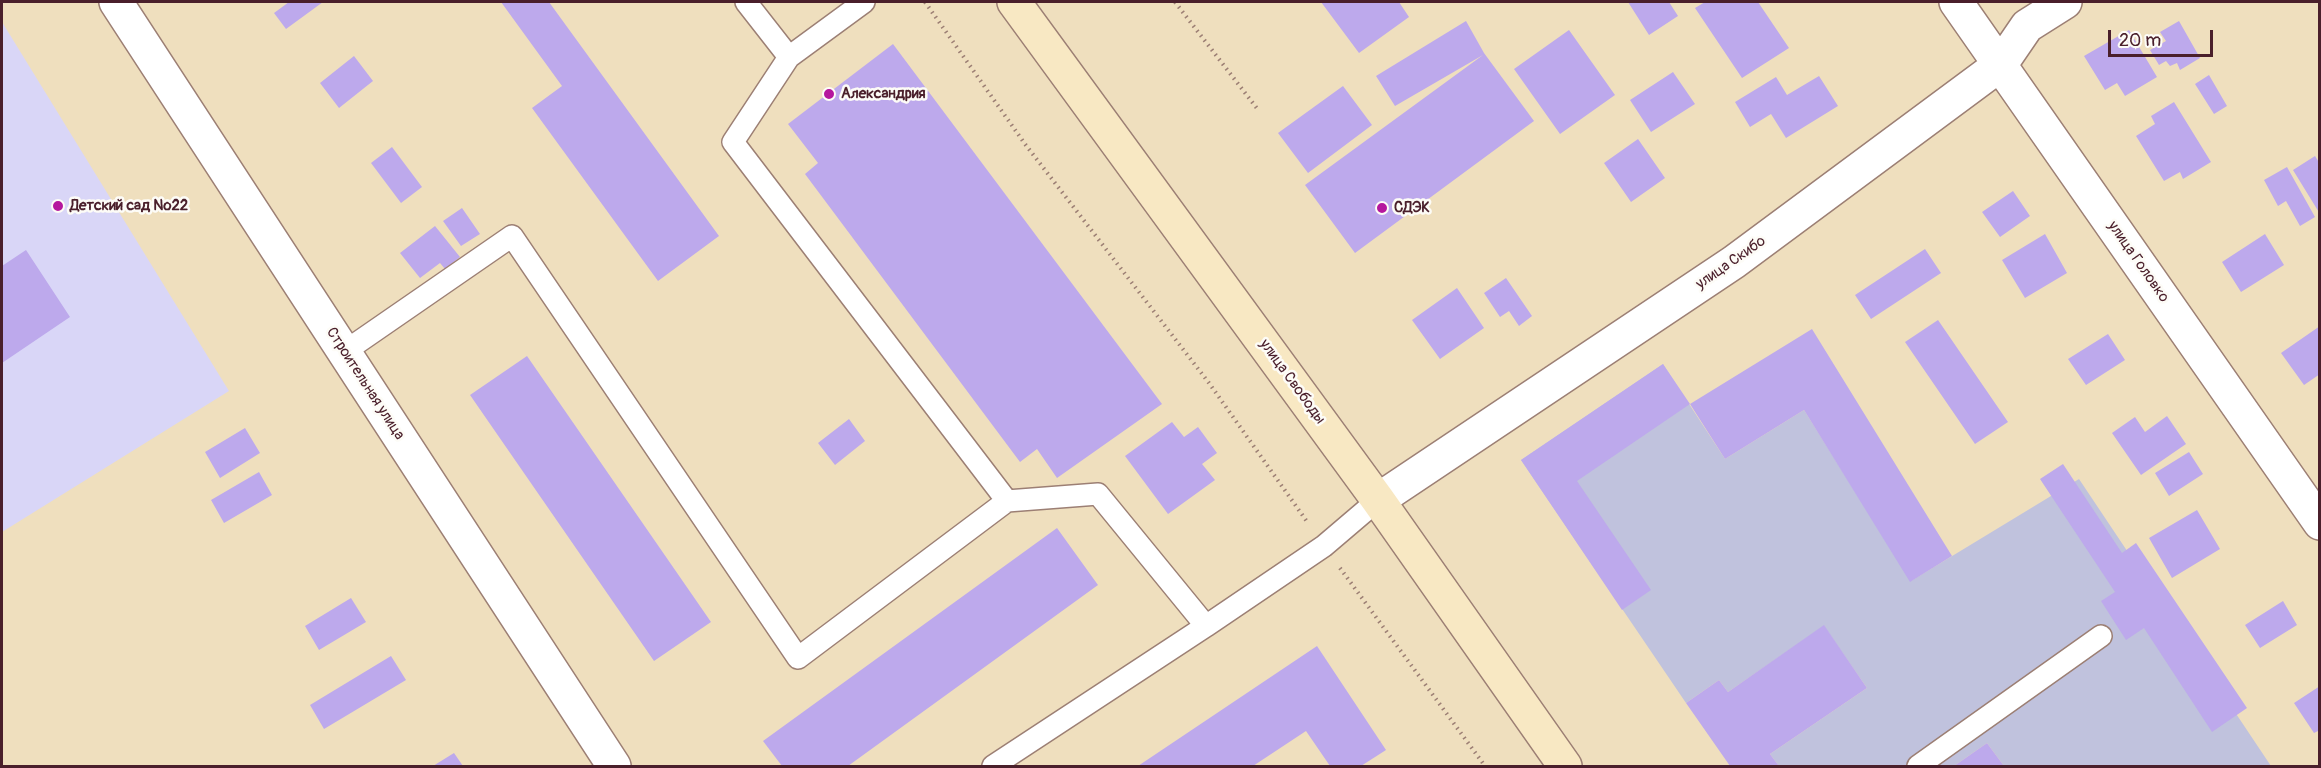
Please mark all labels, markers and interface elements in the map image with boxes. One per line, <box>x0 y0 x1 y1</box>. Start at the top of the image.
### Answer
scale bar <box>2111 18 2216 56</box>
text: 20 m <box>2119 29 2161 52</box>
place label: Александрия <box>841 85 926 103</box>
marker: Александрия <box>822 87 836 101</box>
place label: Детский сад №22 <box>70 197 188 215</box>
marker: Детский сад №22 <box>51 199 65 213</box>
place label: СДЭК <box>1394 199 1430 217</box>
marker: СДЭК <box>1375 201 1389 215</box>
street label: улица Головко <box>2103 218 2173 306</box>
street label: улица Скибо <box>1693 232 1769 294</box>
street label: Строительная улица <box>322 324 408 444</box>
street label: улица Свободы <box>1255 336 1329 428</box>

